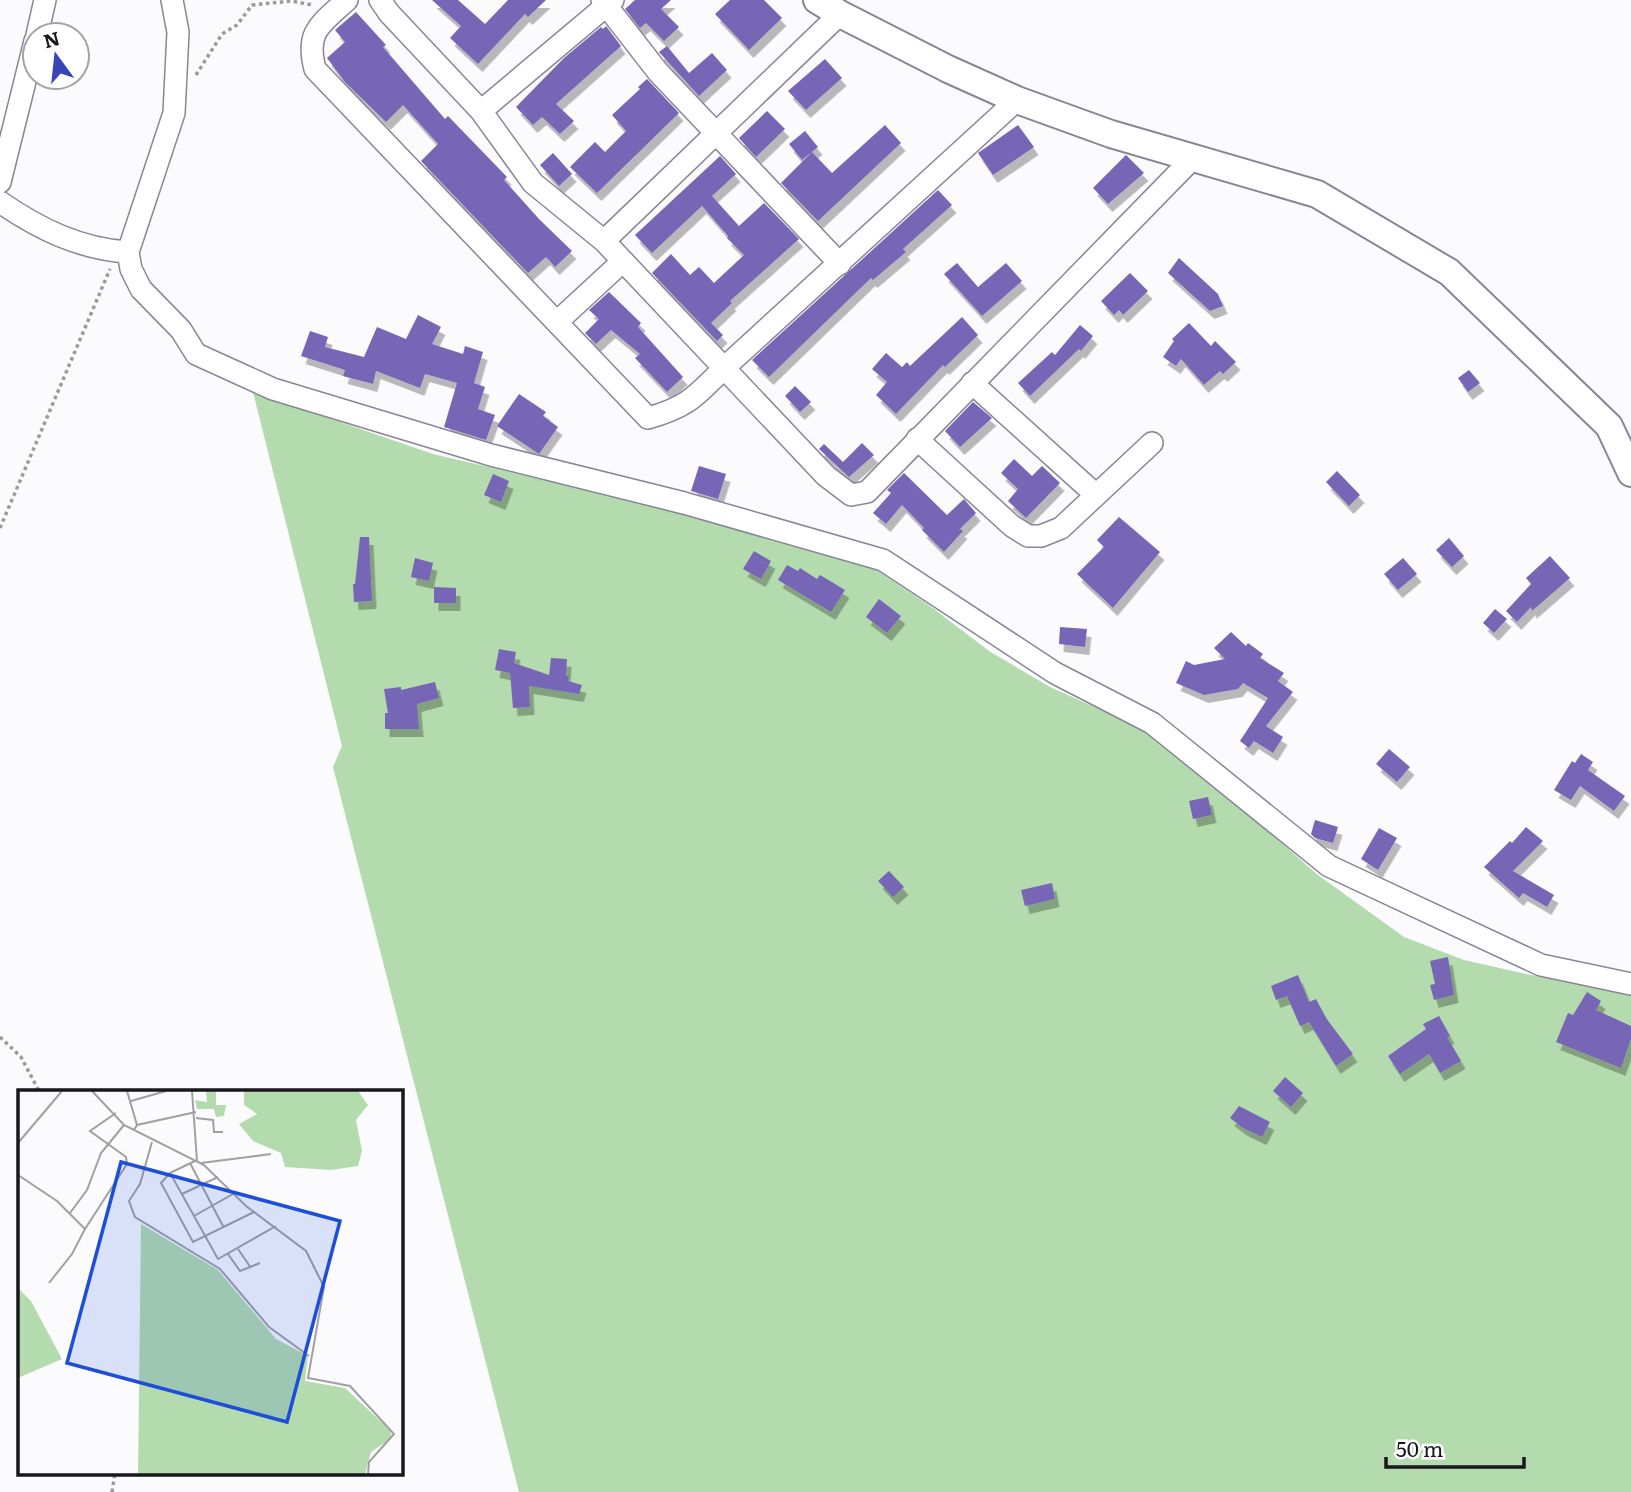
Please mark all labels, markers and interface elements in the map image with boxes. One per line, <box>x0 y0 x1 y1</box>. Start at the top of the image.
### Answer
north arrow <box>21 21 91 91</box>
text: N <box>40 23 63 54</box>
inset map <box>18 1090 402 1474</box>
scale bar <box>1386 1426 1524 1470</box>
text: 50 m <box>1396 1432 1443 1463</box>

